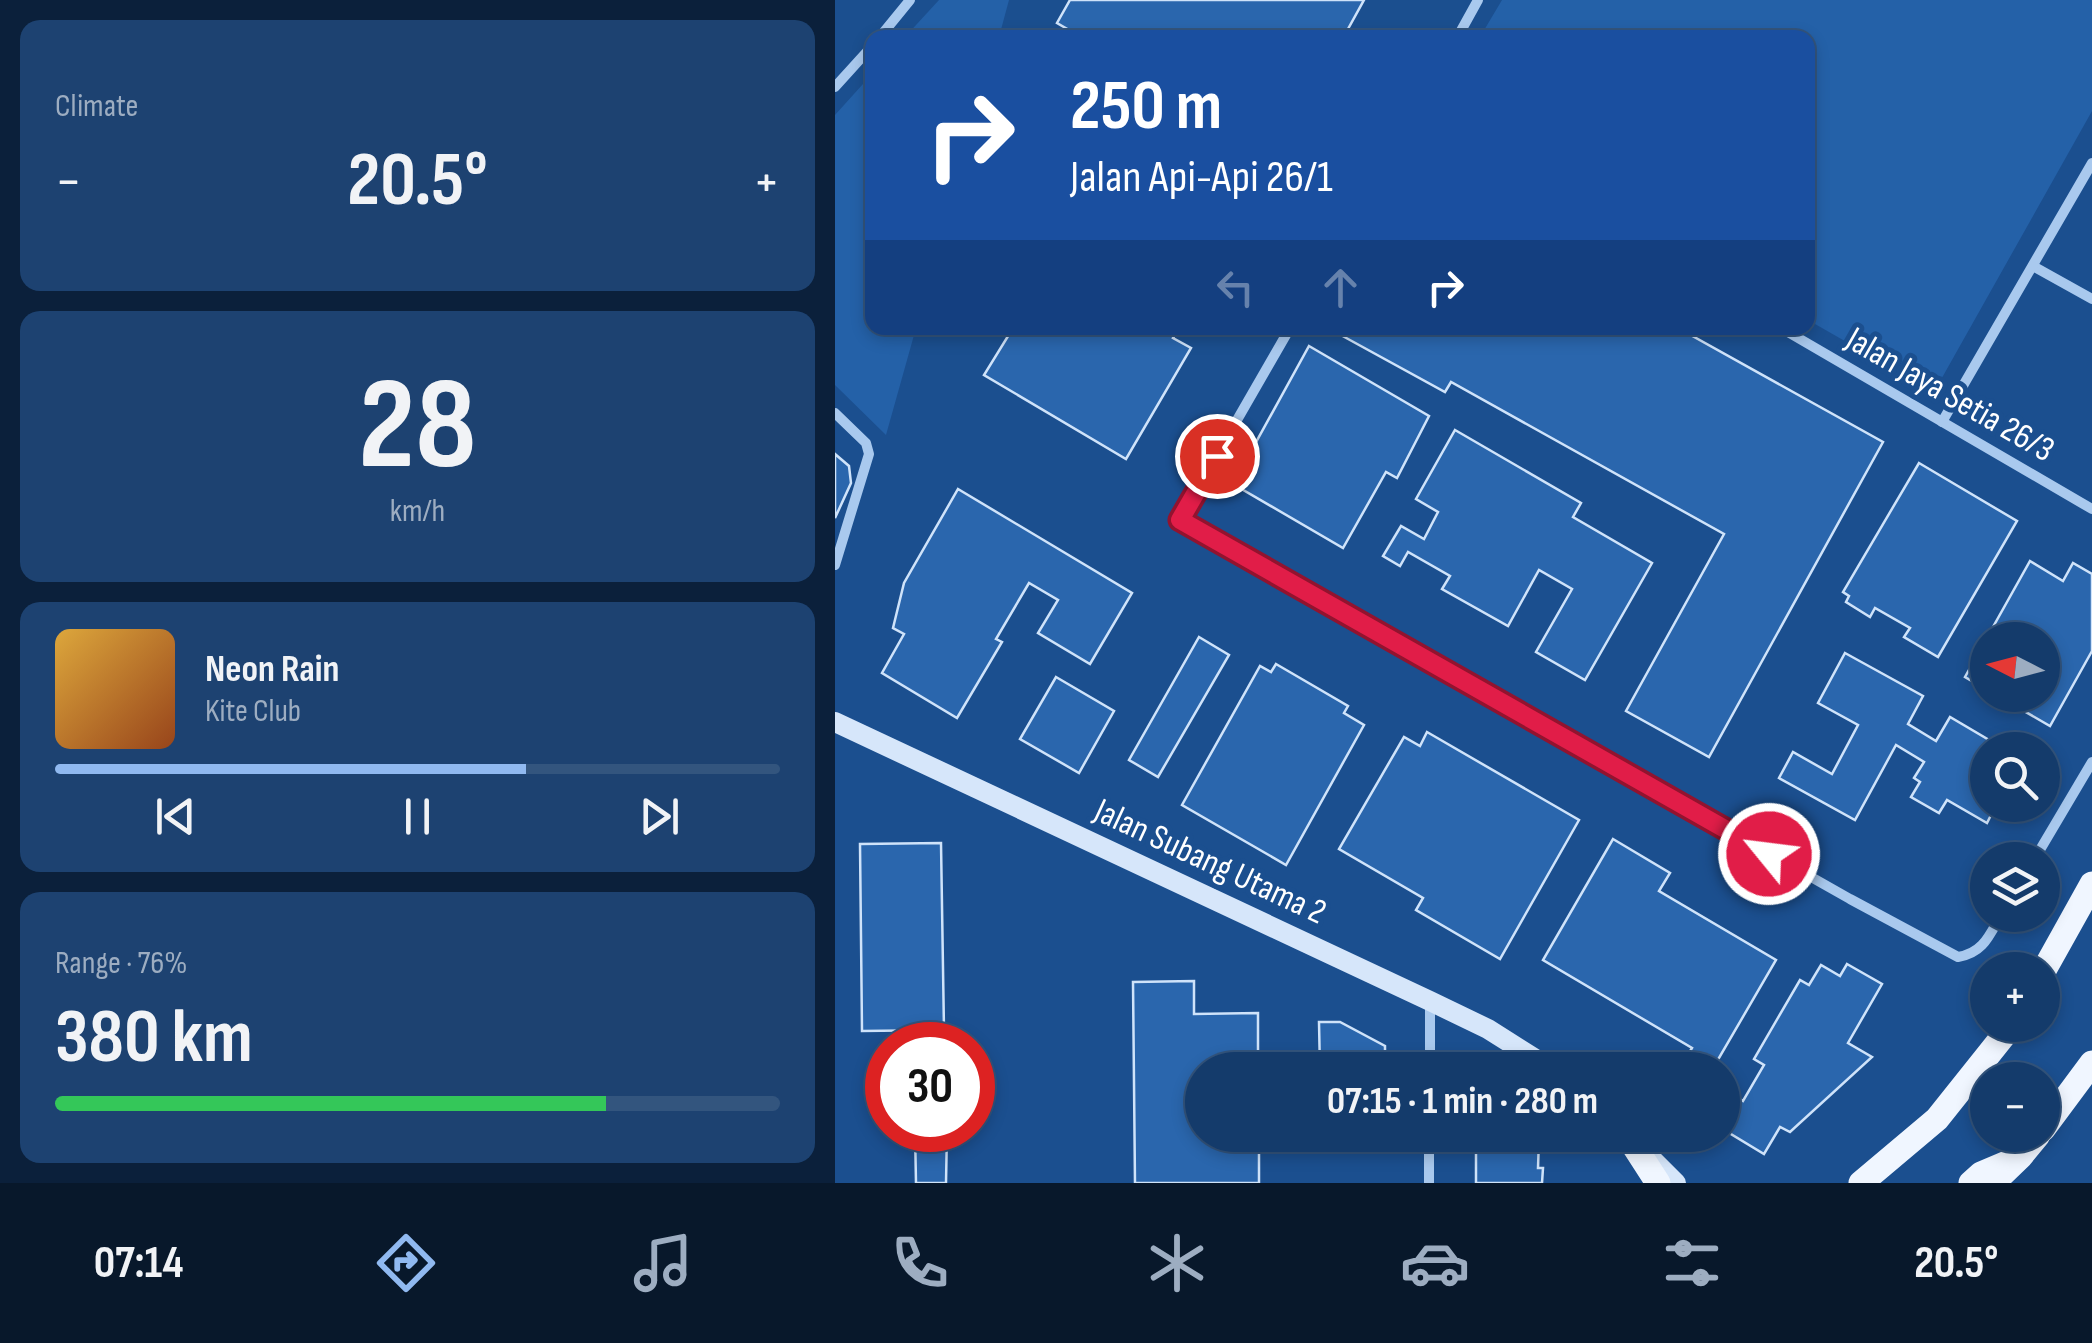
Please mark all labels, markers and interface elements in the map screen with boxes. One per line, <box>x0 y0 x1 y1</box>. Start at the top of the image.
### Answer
text: 250 m <box>1070 65 1222 149</box>
icon: right <box>905 70 1035 200</box>
text: Climate <box>55 87 138 126</box>
text: 20.5° <box>347 136 488 227</box>
text: − <box>55 149 82 216</box>
text: + <box>753 149 780 216</box>
text: Jalan Api-Api 26/1 <box>1070 150 1333 205</box>
icon: left <box>1208 260 1263 315</box>
icon: ahead <box>1313 260 1368 315</box>
icon: right <box>1418 260 1473 315</box>
street label: Jalan Jaya Setia 26/3 <box>1837 318 2062 472</box>
text: 28 <box>358 349 477 505</box>
pin <box>1175 414 1260 499</box>
icon: arrive <box>1190 429 1245 484</box>
text: km/h <box>390 492 445 531</box>
north arrow <box>1970 622 2060 712</box>
map controls <box>1970 622 2060 1152</box>
text: Neon Rain <box>205 647 339 692</box>
text: Kite Club <box>205 692 301 731</box>
button: search <box>1970 732 2060 822</box>
icon: previous <box>148 789 203 844</box>
icon: pause <box>390 789 445 844</box>
icon: next <box>632 789 687 844</box>
street label: Jalan Subang Utama 2 <box>1086 789 1333 934</box>
position arrow <box>1717 802 1821 906</box>
button: layers <box>1970 842 2060 932</box>
text: Range · 76% <box>55 944 187 983</box>
button: + <box>1970 952 2060 1042</box>
text: 380 km <box>55 993 253 1084</box>
speed limit sign: 30 <box>865 1022 995 1152</box>
button: − <box>1970 1062 2060 1152</box>
text: 07:15 · 1 min · 280 m <box>1327 1079 1598 1124</box>
icon: directions <box>371 1228 441 1298</box>
icon: music <box>628 1228 698 1298</box>
icon: phone <box>885 1228 955 1298</box>
icon: climate <box>1142 1228 1212 1298</box>
icon: car <box>1400 1228 1470 1298</box>
icon: filters <box>1657 1228 1727 1298</box>
text: 07:14 <box>94 1236 183 1291</box>
text: 20.5° <box>1914 1236 1998 1291</box>

